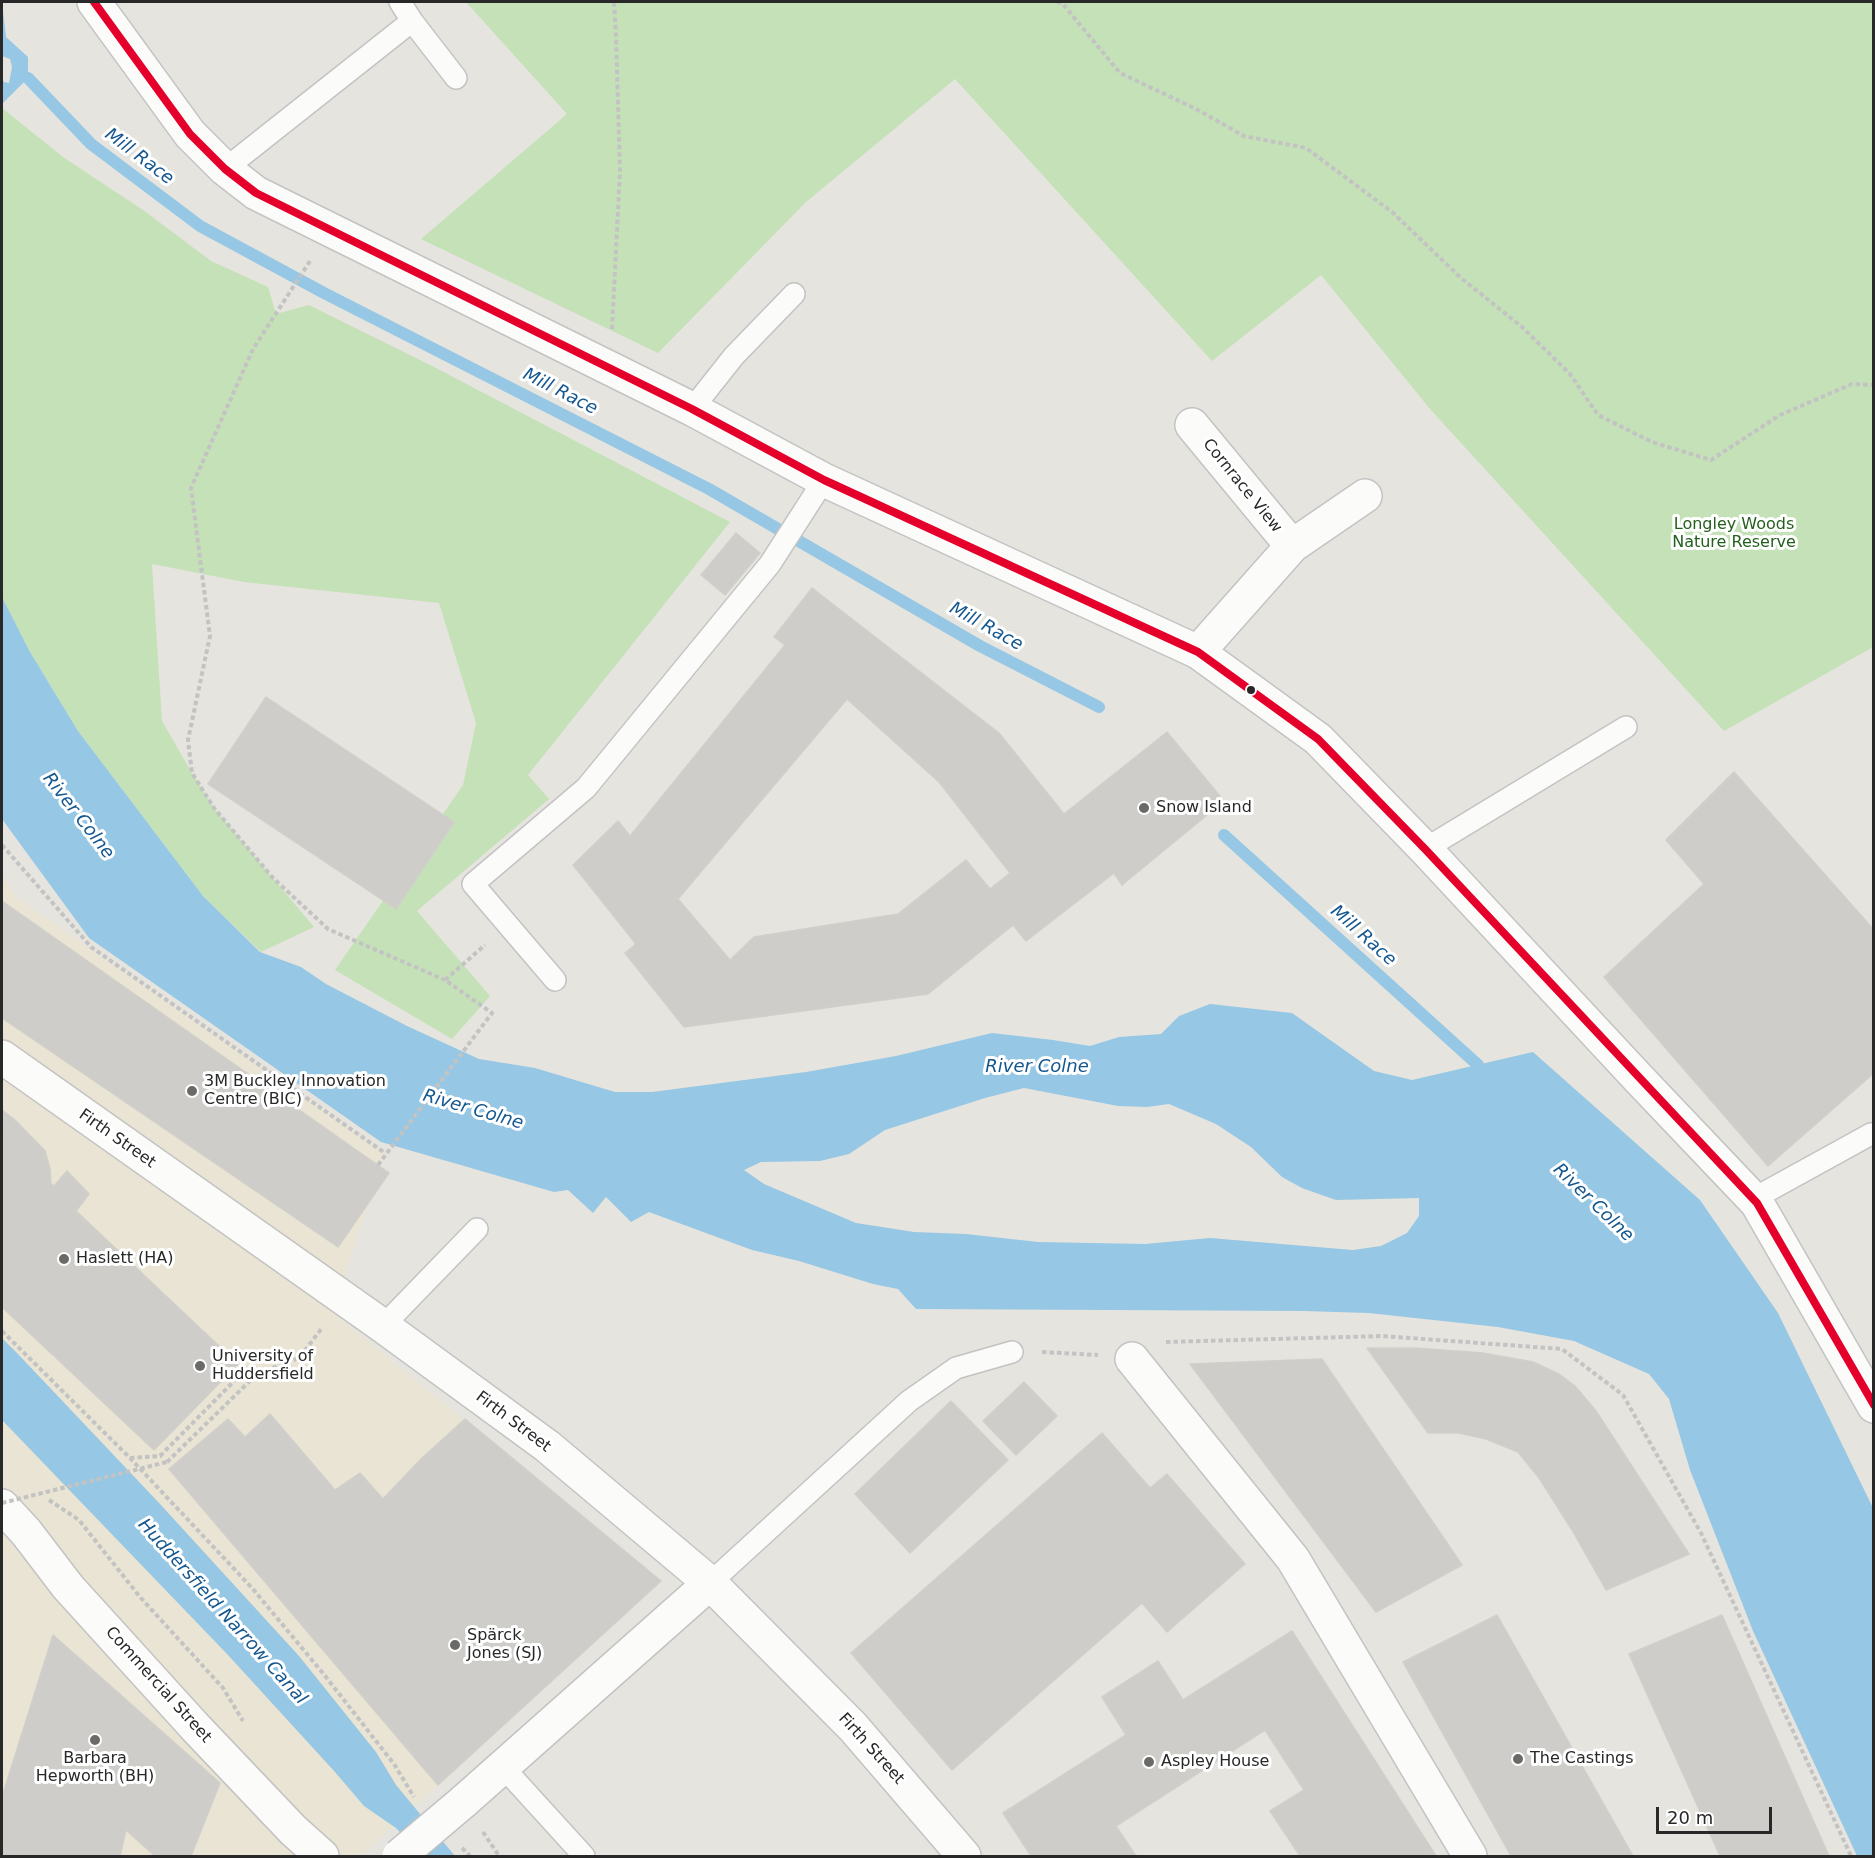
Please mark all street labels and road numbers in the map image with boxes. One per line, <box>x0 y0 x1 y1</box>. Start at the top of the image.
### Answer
street label: Cornrace View <box>1198 435 1286 537</box>
street label: Firth Street <box>75 1106 159 1172</box>
street label: Firth Street <box>472 1387 554 1457</box>
street label: Commercial Street <box>101 1623 215 1747</box>
street label: Firth Street <box>834 1709 908 1789</box>

